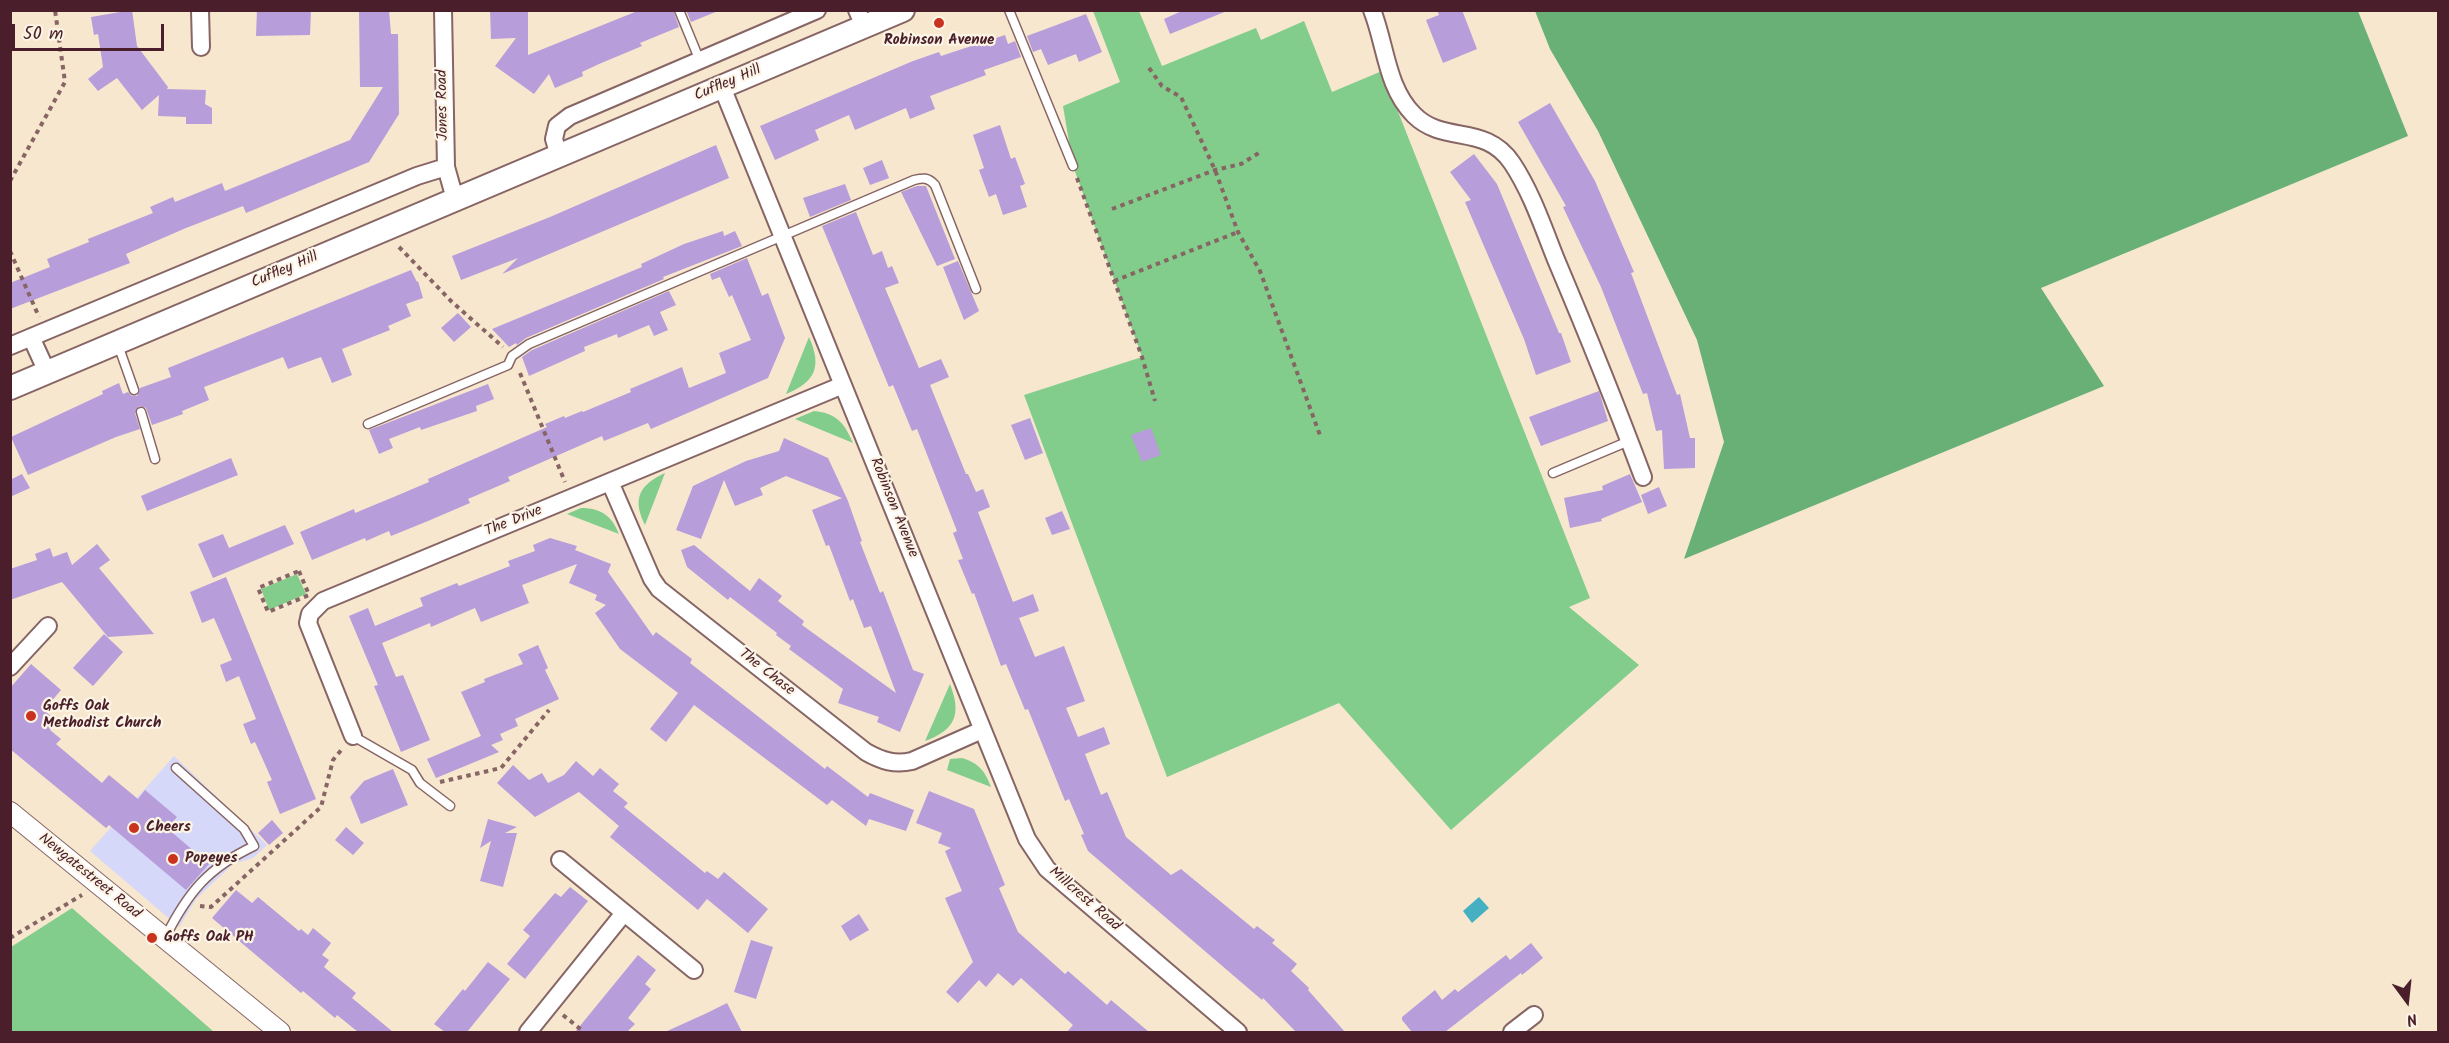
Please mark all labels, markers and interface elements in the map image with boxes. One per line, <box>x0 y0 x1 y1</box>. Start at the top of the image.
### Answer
scale bar <box>15 12 166 50</box>
marker: Robinson Avenue <box>932 16 946 30</box>
text: 50 m <box>23 20 63 49</box>
place label: Robinson Avenue <box>884 32 994 50</box>
street label: Cuffley Hill <box>692 62 764 106</box>
street label: Jones Road <box>434 69 454 141</box>
street label: Cuffley Hill <box>249 249 321 293</box>
street label: Robinson Avenue <box>865 455 921 561</box>
street label: The Drive <box>483 502 545 542</box>
street label: The Chase <box>734 646 798 700</box>
place label: Goffs Oak Methodist Church <box>43 698 161 733</box>
marker: Goffs Oak Methodist Church <box>24 709 38 723</box>
place label: Cheers <box>146 819 191 837</box>
marker: Cheers <box>127 821 141 835</box>
street label: Newgatestreet Road <box>34 830 144 924</box>
place label: Popeyes <box>185 850 238 868</box>
marker: Popeyes <box>166 852 180 866</box>
street label: Millcrest Road <box>1044 864 1124 936</box>
place label: Goffs Oak PH <box>164 929 254 947</box>
marker: Goffs Oak PH <box>145 931 159 945</box>
north arrow <box>2377 971 2437 1031</box>
text: N <box>2404 1005 2420 1032</box>

